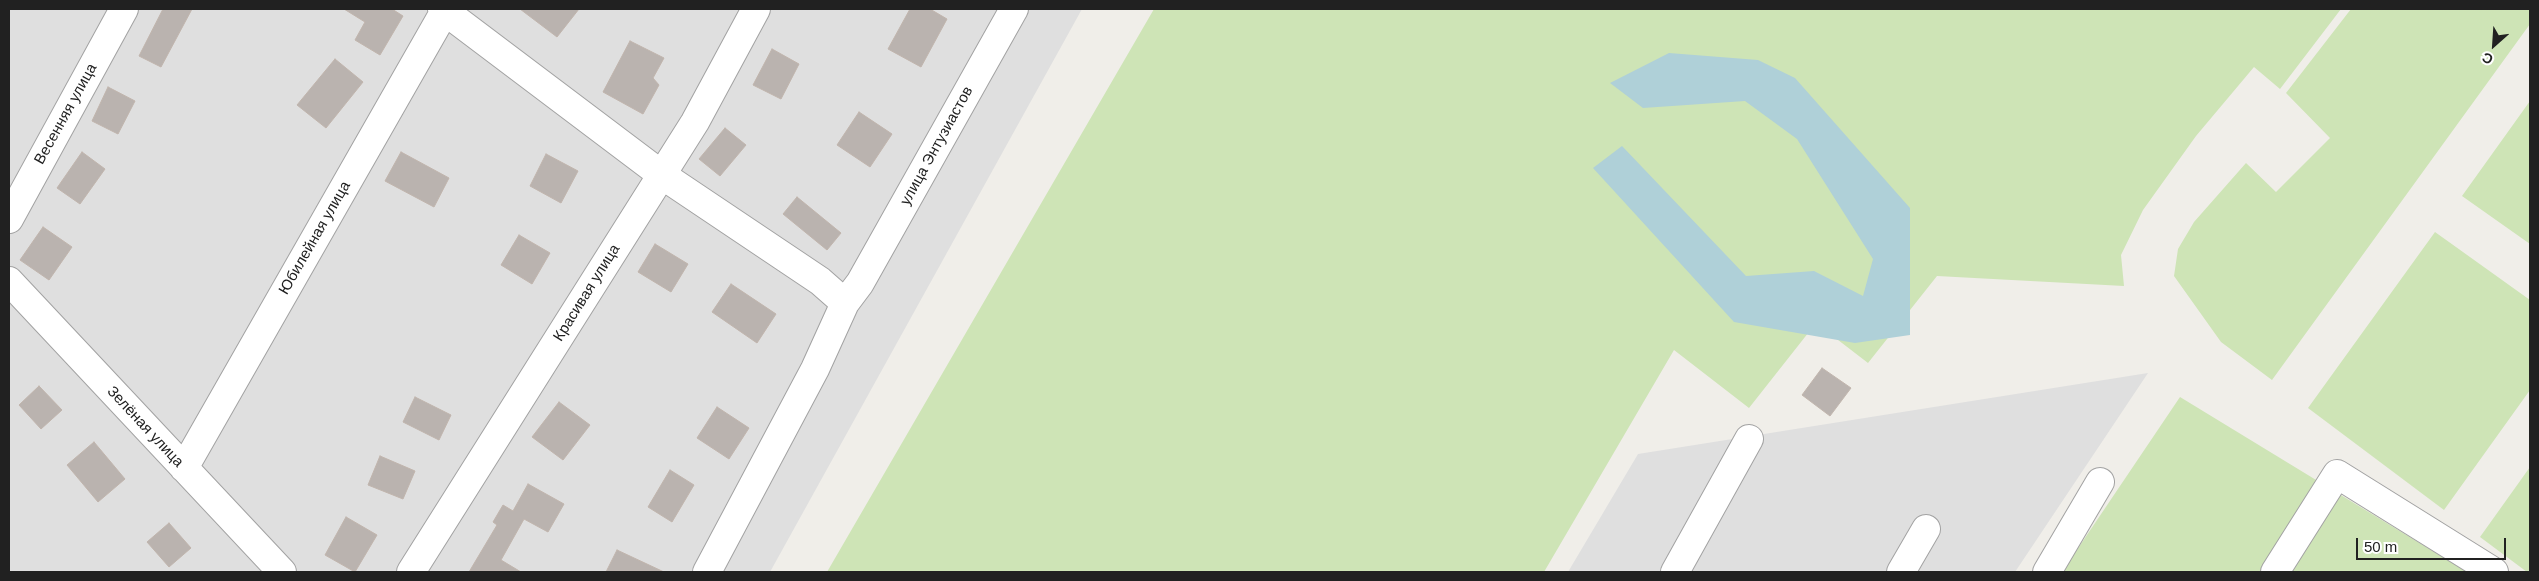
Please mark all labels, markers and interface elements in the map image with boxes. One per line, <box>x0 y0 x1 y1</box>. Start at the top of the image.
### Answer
north arrow <box>2469 20 2519 70</box>
text: С <box>2479 49 2495 68</box>
street label: Весенняя улица <box>31 60 101 168</box>
street label: улица Энтузиастов <box>897 83 977 209</box>
street label: Юбилейная улица <box>275 178 355 298</box>
street label: Красивая улица <box>550 241 624 345</box>
street label: Зелёная улица <box>103 383 187 471</box>
scale bar <box>2359 528 2509 560</box>
text: 50 m <box>2364 538 2397 555</box>

